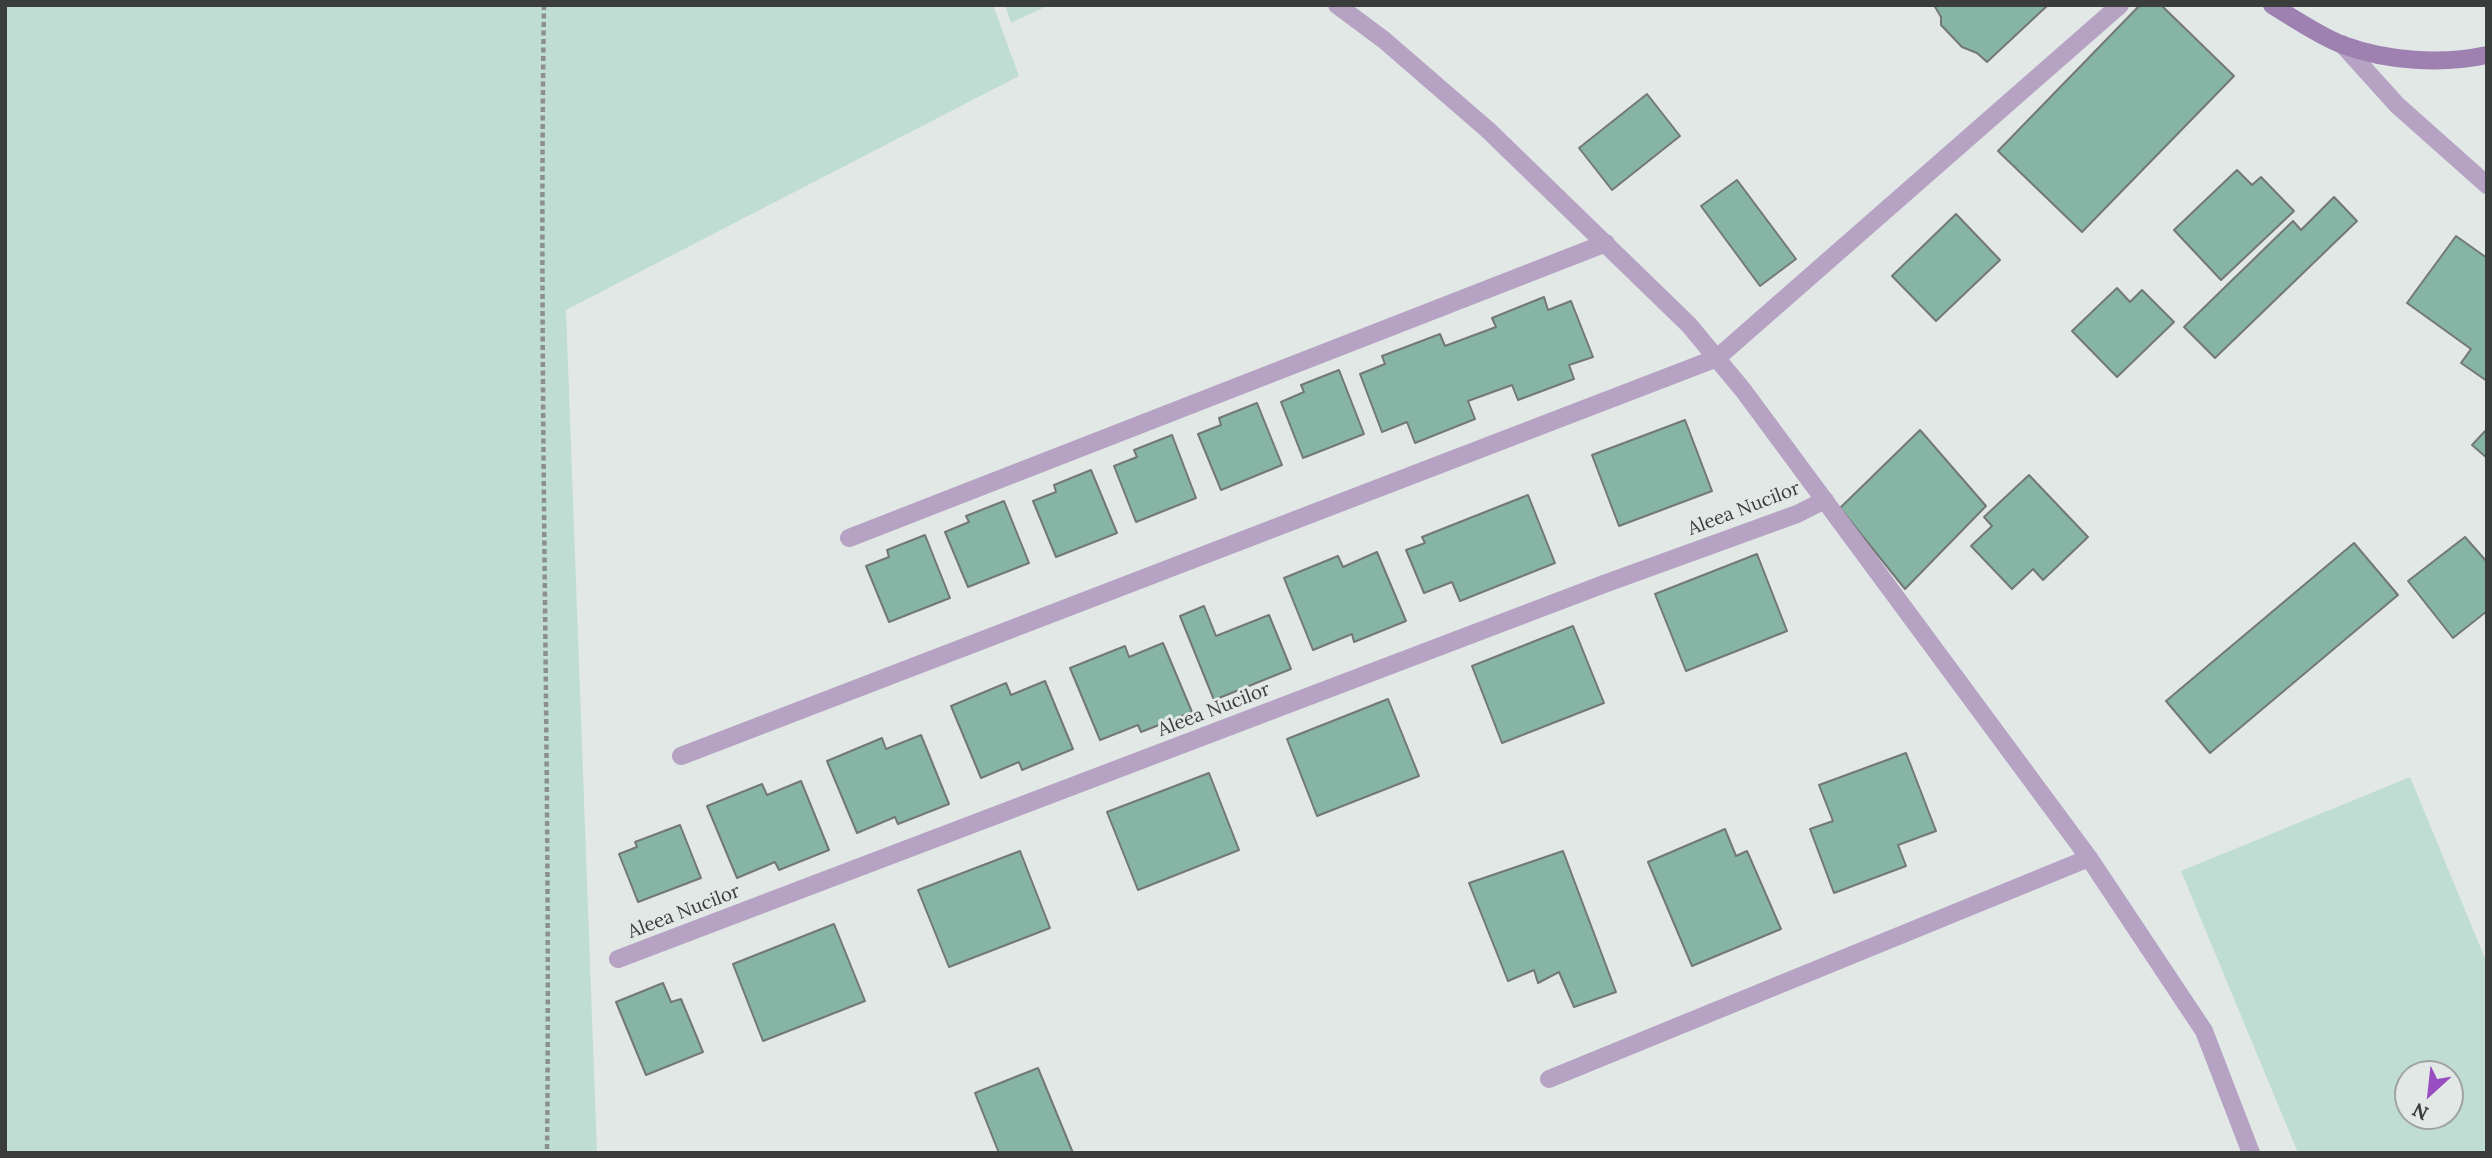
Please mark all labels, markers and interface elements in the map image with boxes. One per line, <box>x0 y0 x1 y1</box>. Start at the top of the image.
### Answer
street label: Aleea Nucilor <box>1685 477 1803 541</box>
street label: Aleea Nucilor <box>1155 678 1273 742</box>
street label: Aleea Nucilor <box>625 880 743 944</box>
north arrow <box>2394 1060 2464 1130</box>
text: N <box>2408 1098 2432 1126</box>

